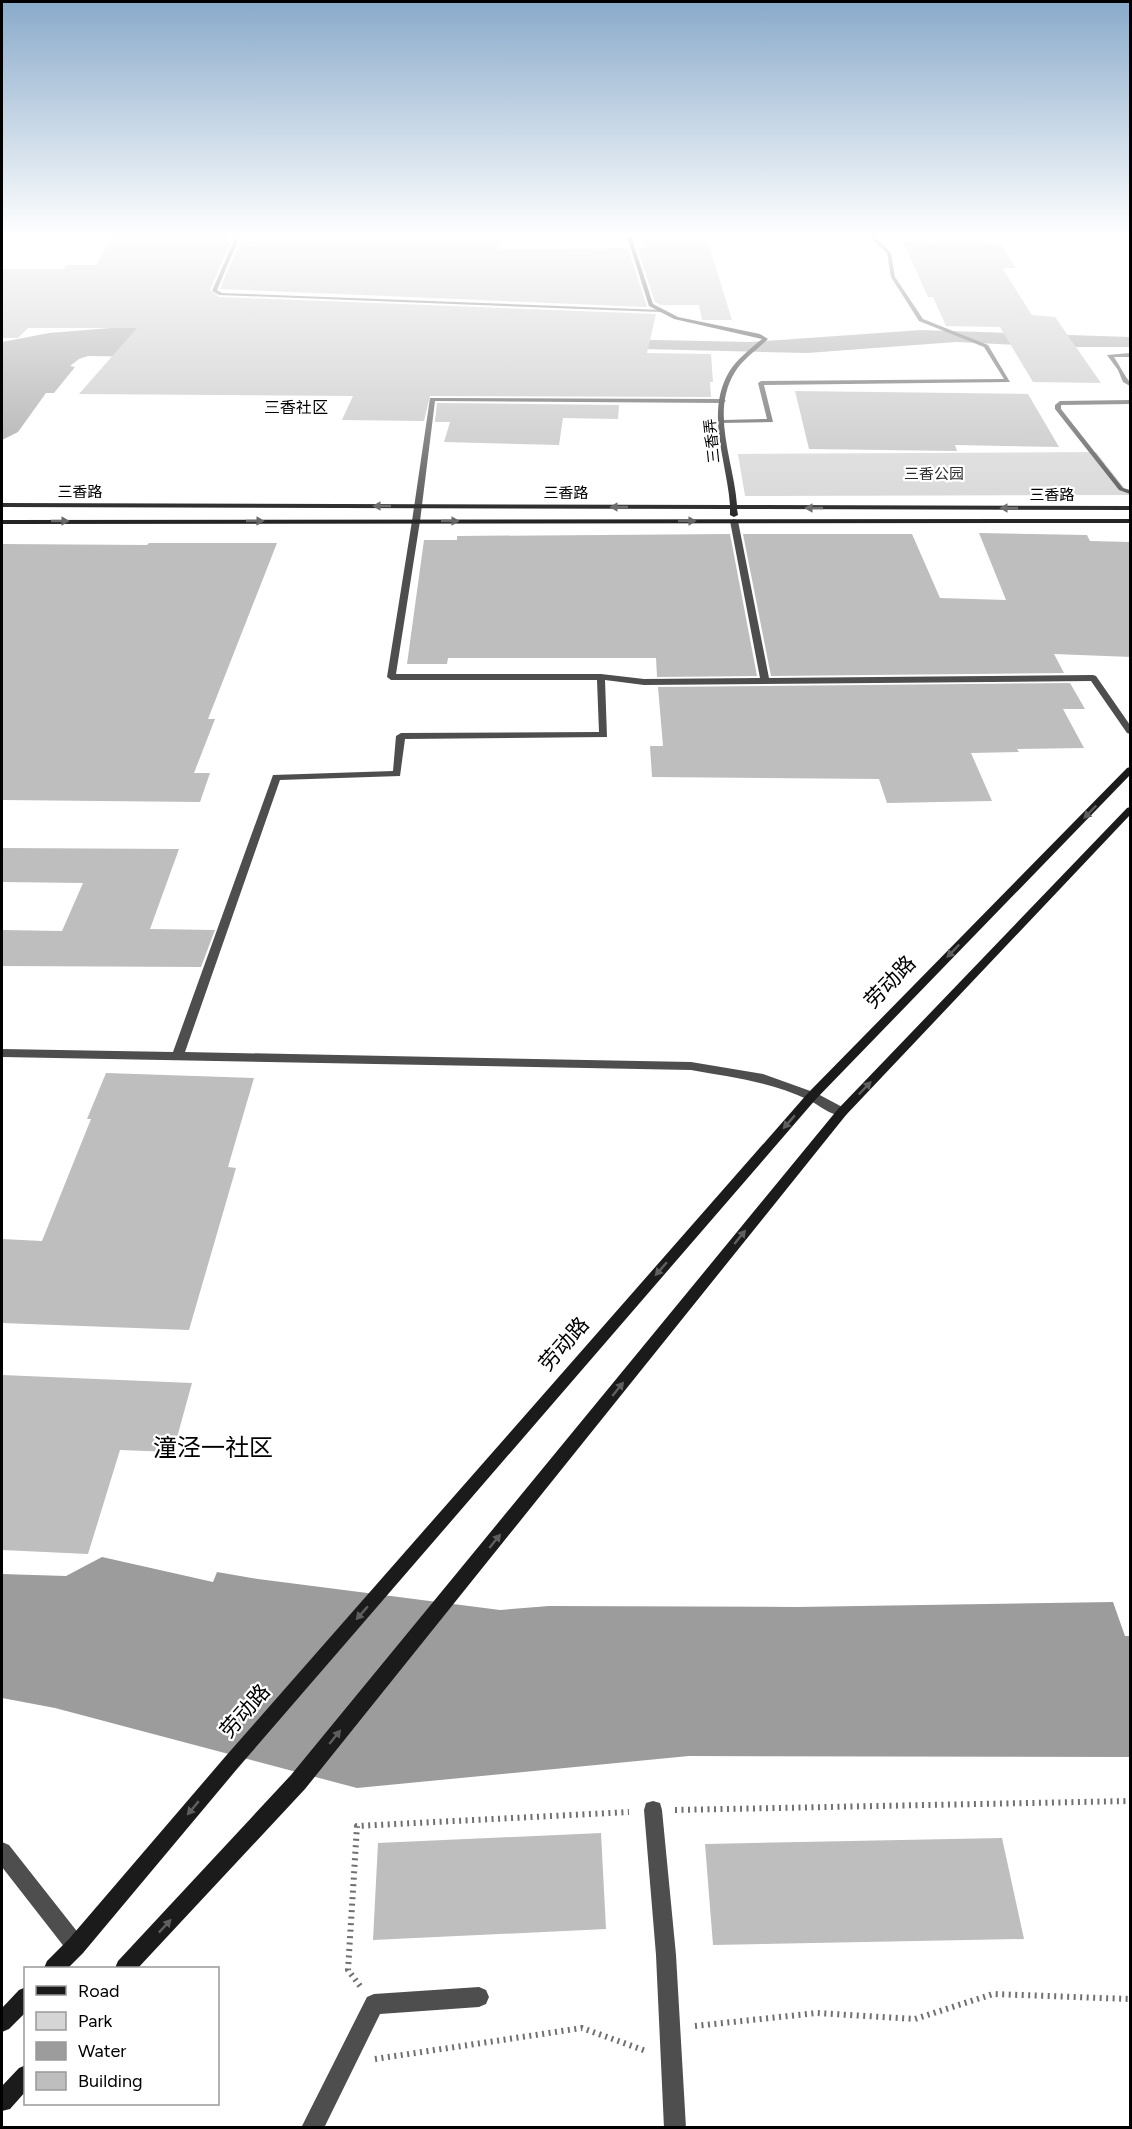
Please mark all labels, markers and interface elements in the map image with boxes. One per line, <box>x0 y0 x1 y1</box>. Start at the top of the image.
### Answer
district label: 三香社区 <box>264 398 328 417</box>
street label: 三香弄 <box>701 418 723 464</box>
park label: 三香公园 <box>904 465 964 483</box>
street label: 三香路 <box>57 483 103 501</box>
street label: 三香路 <box>543 484 589 502</box>
street label: 三香路 <box>1029 486 1075 504</box>
one-way arrow <box>373 501 392 511</box>
one-way arrow <box>610 502 629 512</box>
one-way arrow <box>805 503 824 513</box>
one-way arrow <box>1000 503 1019 513</box>
one-way arrow <box>50 516 69 526</box>
one-way arrow <box>245 516 264 526</box>
one-way arrow <box>440 516 459 526</box>
one-way arrow <box>677 516 696 526</box>
one-way arrow <box>1083 804 1097 818</box>
one-way arrow <box>947 944 961 958</box>
street label: 劳动路 <box>859 950 921 1013</box>
one-way arrow <box>858 1080 872 1095</box>
one-way arrow <box>783 1114 796 1129</box>
one-way arrow <box>734 1230 746 1245</box>
one-way arrow <box>655 1261 668 1276</box>
street label: 劳动路 <box>534 1312 594 1376</box>
one-way arrow <box>611 1381 624 1397</box>
district label: 潼泾一社区 <box>153 1433 273 1462</box>
one-way arrow <box>488 1534 501 1549</box>
one-way arrow <box>356 1605 369 1620</box>
street label: 劳动路 <box>215 1679 275 1743</box>
one-way arrow <box>329 1729 342 1745</box>
one-way arrow <box>187 1800 200 1815</box>
one-way arrow <box>157 1919 171 1933</box>
legend <box>24 1967 219 2105</box>
text: Road <box>78 1980 119 2002</box>
text: Park <box>78 2010 113 2032</box>
text: Water <box>78 2040 126 2062</box>
text: Building <box>78 2070 143 2092</box>

